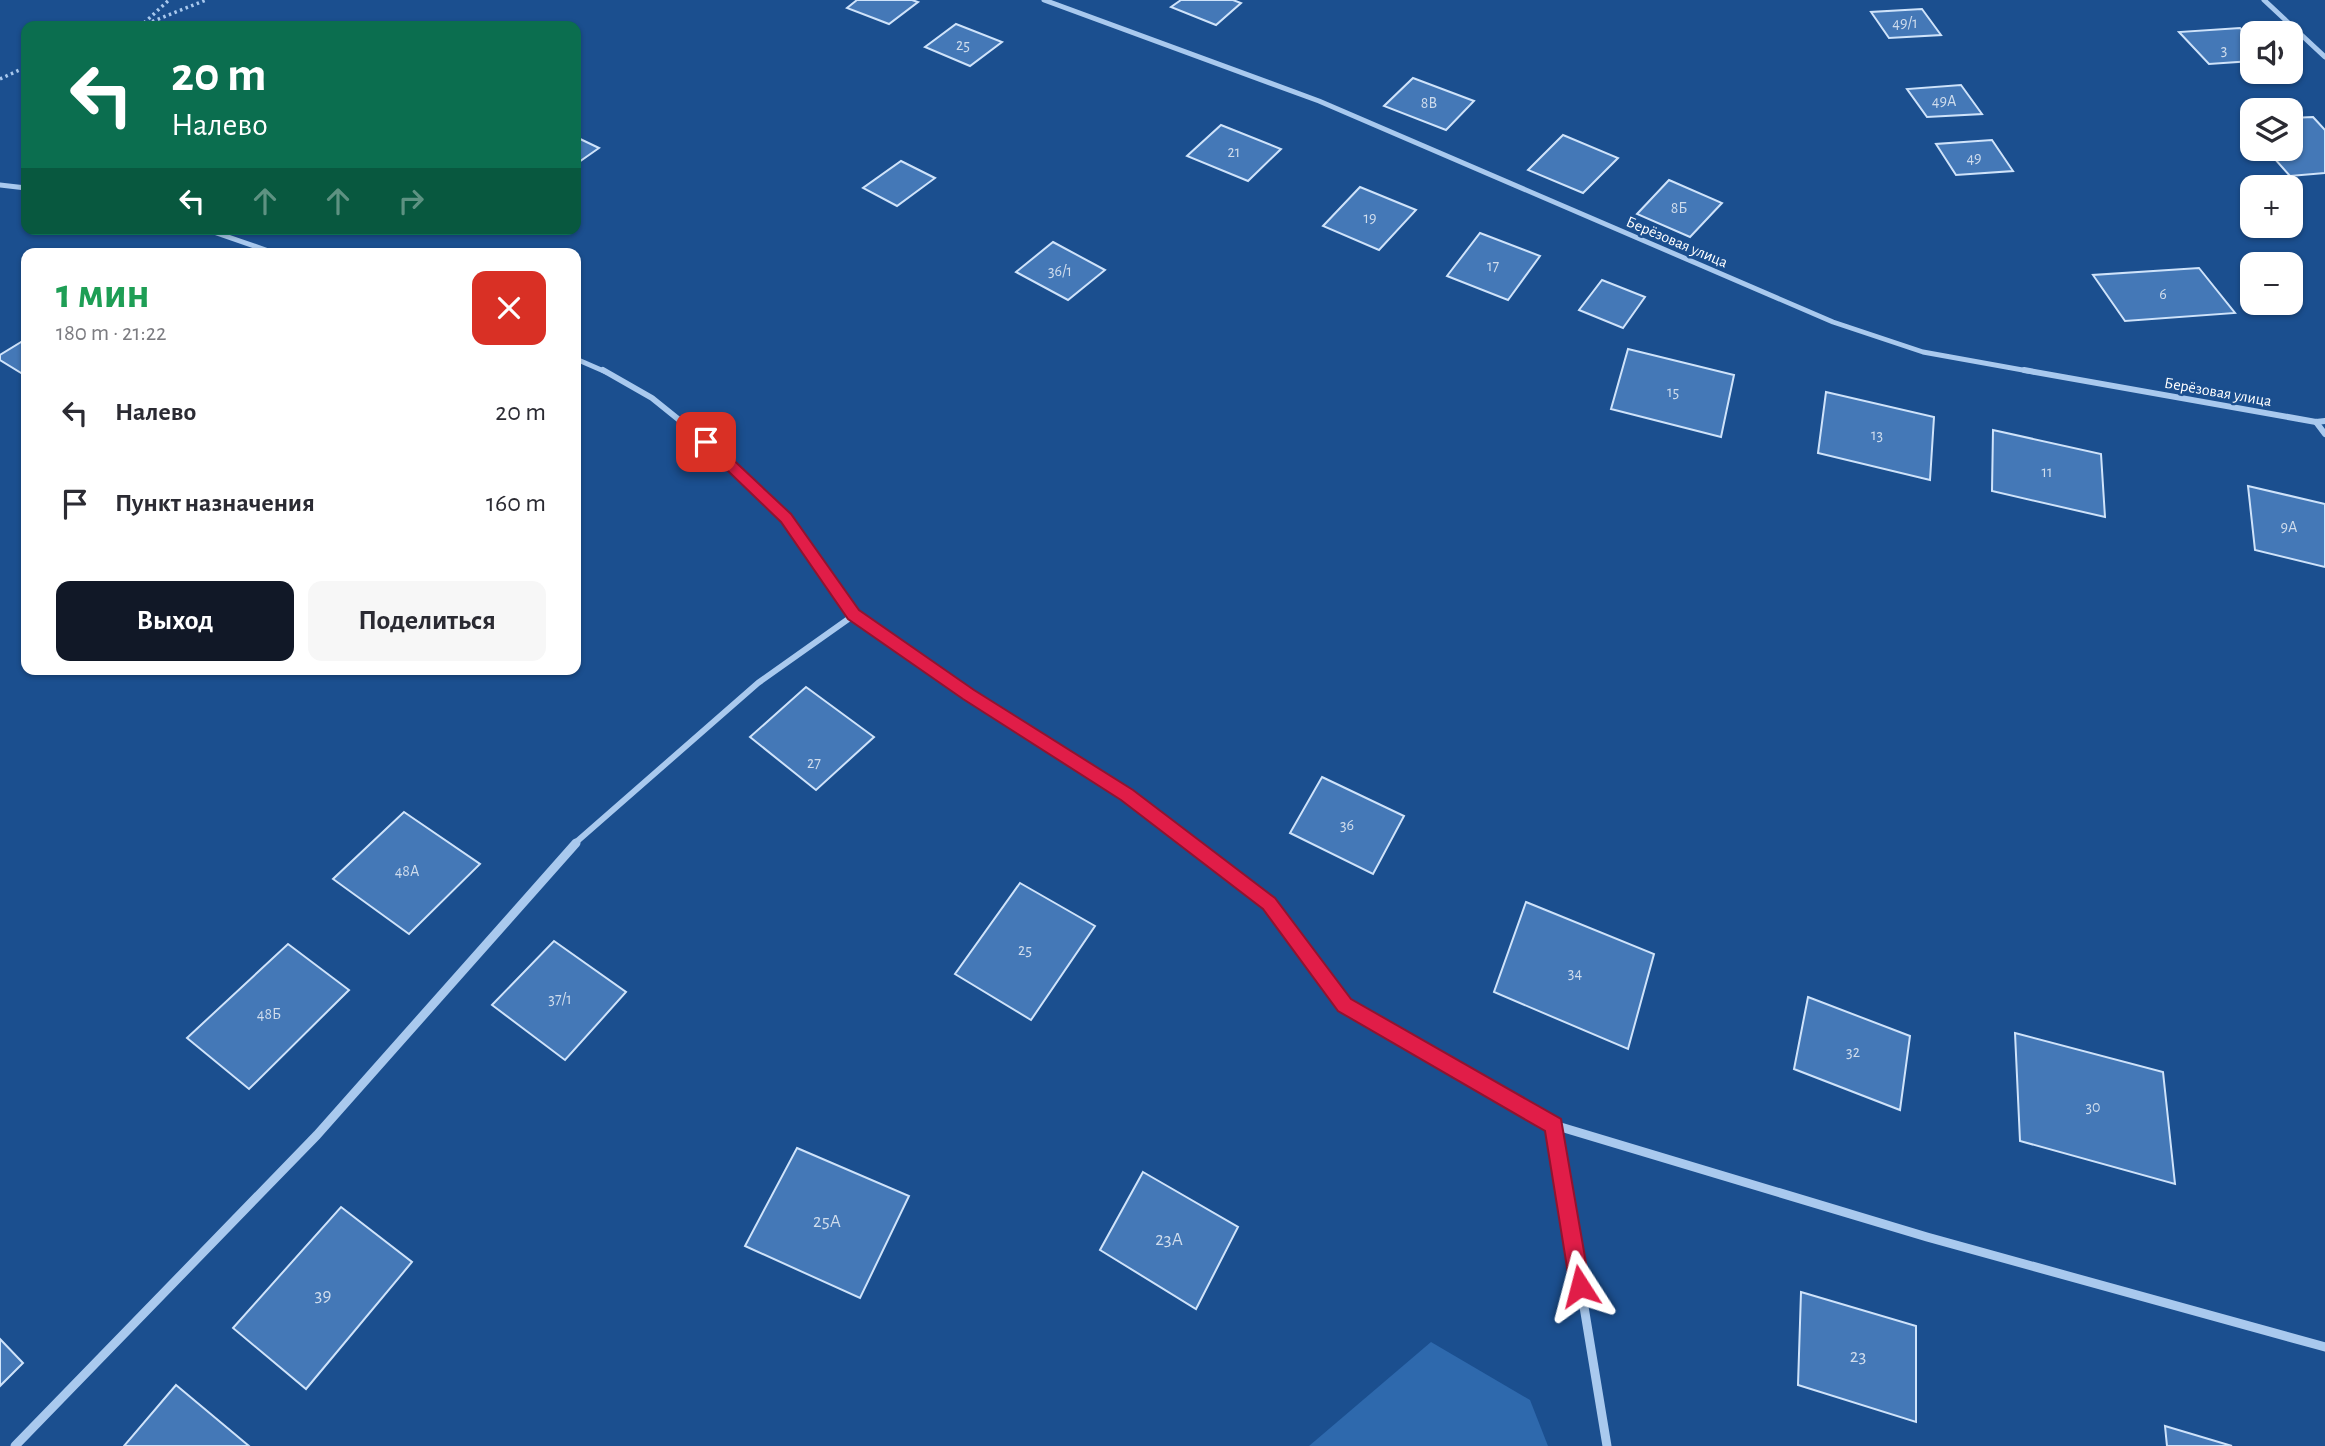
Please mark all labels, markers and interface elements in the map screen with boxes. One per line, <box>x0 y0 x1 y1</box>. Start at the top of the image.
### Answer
house number: 49/1 <box>1892 15 1918 31</box>
map controls <box>2240 21 2303 315</box>
button: sound <box>2240 21 2303 84</box>
house number: 25 <box>956 37 970 53</box>
house number: 3 <box>2221 42 2227 58</box>
icon: left <box>56 49 147 140</box>
text: 20 m <box>171 51 267 100</box>
house number: 49А <box>1932 93 1957 109</box>
house number: 8В <box>1421 95 1437 111</box>
button: layers <box>2240 98 2303 161</box>
text: Налево <box>171 109 268 141</box>
house number: 21 <box>1228 144 1240 160</box>
house number: 49 <box>1966 150 1982 166</box>
button: + <box>2240 175 2303 238</box>
icon: left <box>173 182 211 220</box>
icon: ahead <box>246 182 284 220</box>
icon: ahead <box>319 182 357 220</box>
icon: right <box>392 182 430 220</box>
house number: 8Б <box>1671 200 1687 216</box>
house number: 19 <box>1363 210 1377 226</box>
street label: Берёзовая улица <box>1623 213 1730 272</box>
button: − <box>2240 252 2303 315</box>
house number: 17 <box>1487 258 1499 274</box>
house number: 36/1 <box>1048 263 1072 279</box>
button: close <box>472 271 546 345</box>
text: 1 мин <box>56 273 150 315</box>
house number: 6 <box>2159 286 2167 302</box>
text: 180 m · 21:22 <box>56 322 167 345</box>
street label: Берёзовая улица <box>2163 375 2273 410</box>
house number: 15 <box>1667 384 1679 400</box>
icon: left <box>56 394 94 432</box>
text: Налево <box>115 399 196 425</box>
text: 20 m <box>495 399 546 425</box>
pin <box>676 412 736 472</box>
icon: arrive <box>687 423 725 461</box>
house number: 13 <box>1871 427 1883 443</box>
house number: 11 <box>2041 464 2053 480</box>
icon: arrive <box>56 485 94 523</box>
text: Пункт назначения <box>115 490 315 516</box>
text: 160 m <box>486 490 546 516</box>
house number: 9А <box>2281 519 2298 535</box>
button: Выход <box>56 581 294 661</box>
button: Поделиться <box>308 581 546 661</box>
house number: 27 <box>807 755 821 771</box>
house number: 36 <box>1340 817 1354 833</box>
house number: 48А <box>395 863 420 879</box>
house number: 25 <box>1018 942 1032 958</box>
house number: 34 <box>1568 965 1582 981</box>
house number: 37/1 <box>548 991 572 1007</box>
house number: 48Б <box>257 1006 281 1022</box>
house number: 32 <box>1846 1044 1860 1060</box>
house number: 30 <box>2085 1099 2101 1115</box>
house number: 25А <box>813 1212 841 1231</box>
house number: 23А <box>1155 1230 1183 1249</box>
position arrow <box>1543 1249 1617 1323</box>
house number: 39 <box>315 1286 331 1305</box>
house number: 23 <box>1850 1347 1866 1366</box>

